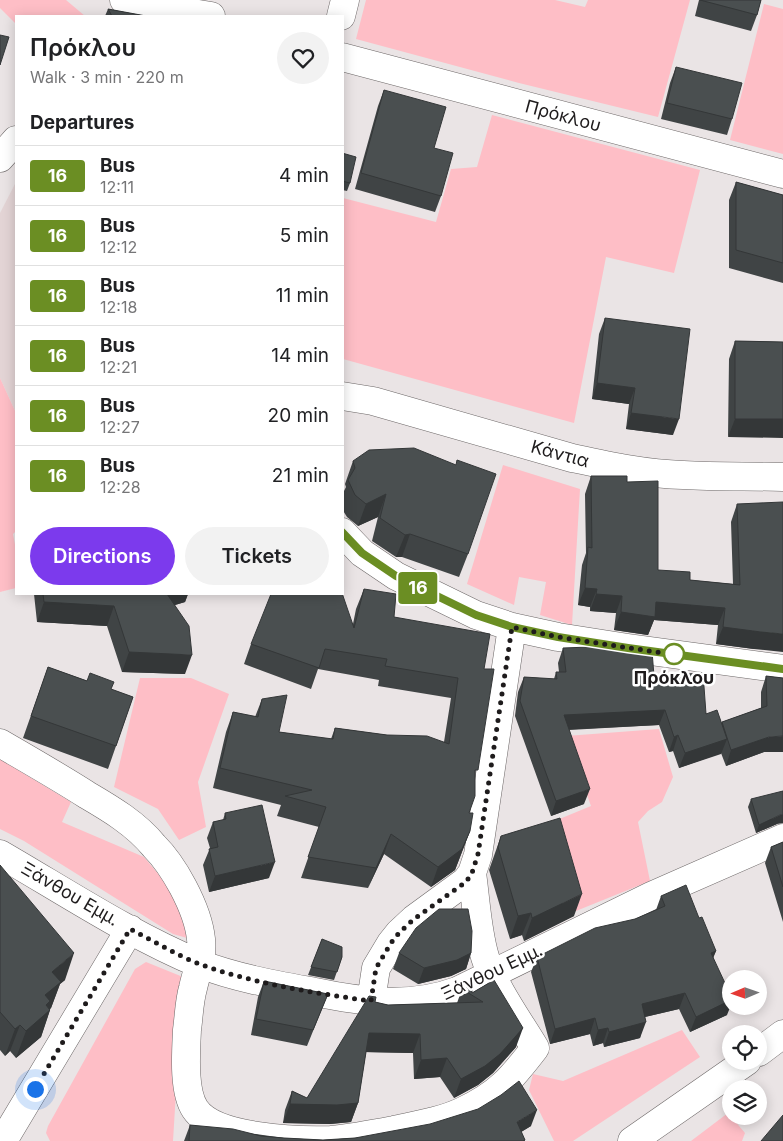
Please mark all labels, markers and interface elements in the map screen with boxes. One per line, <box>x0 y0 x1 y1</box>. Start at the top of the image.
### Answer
button: heart <box>277 32 329 84</box>
text: Πρόκλου <box>30 33 136 62</box>
text: Walk · 3 min · 220 m <box>30 67 184 87</box>
street label: Πρόκλου <box>523 95 603 136</box>
text: Departures <box>30 111 134 134</box>
text: Bus <box>100 154 135 177</box>
text: 4 min <box>279 164 329 187</box>
text: 16 <box>48 165 67 186</box>
text: 12:11 <box>100 177 134 197</box>
text: Bus <box>100 214 135 237</box>
text: 5 min <box>280 224 329 247</box>
text: 16 <box>48 225 67 246</box>
text: 12:12 <box>100 237 137 257</box>
text: Bus <box>100 274 135 297</box>
text: 11 min <box>276 284 329 307</box>
text: 16 <box>48 285 67 306</box>
text: 12:18 <box>100 297 137 317</box>
text: Bus <box>100 334 135 357</box>
text: 14 min <box>271 344 329 367</box>
text: 16 <box>48 345 67 366</box>
text: 12:21 <box>100 357 137 377</box>
text: Bus <box>100 394 135 417</box>
text: 20 min <box>268 404 329 427</box>
text: 16 <box>48 405 67 426</box>
text: 12:27 <box>100 417 140 437</box>
street label: Κάντια <box>529 436 592 471</box>
text: Bus <box>100 454 135 477</box>
text: 21 min <box>272 464 329 487</box>
text: 16 <box>48 465 67 486</box>
text: 12:28 <box>100 477 141 497</box>
button: Directions <box>30 527 175 585</box>
button: Tickets <box>185 527 329 585</box>
line badge: 16 <box>396 572 440 604</box>
text: 16 <box>408 577 428 598</box>
marker: Πρόκλου <box>663 643 685 665</box>
place label: Πρόκλου <box>634 667 714 688</box>
street label: Ξάνθου Εμμ. <box>18 857 123 930</box>
street label: Ξάνθου Εμμ. <box>438 939 546 1004</box>
north arrow <box>722 970 768 1015</box>
map controls <box>722 970 767 1125</box>
button: locate <box>722 1025 767 1070</box>
your location <box>23 1077 48 1102</box>
button: layers <box>722 1080 767 1125</box>

